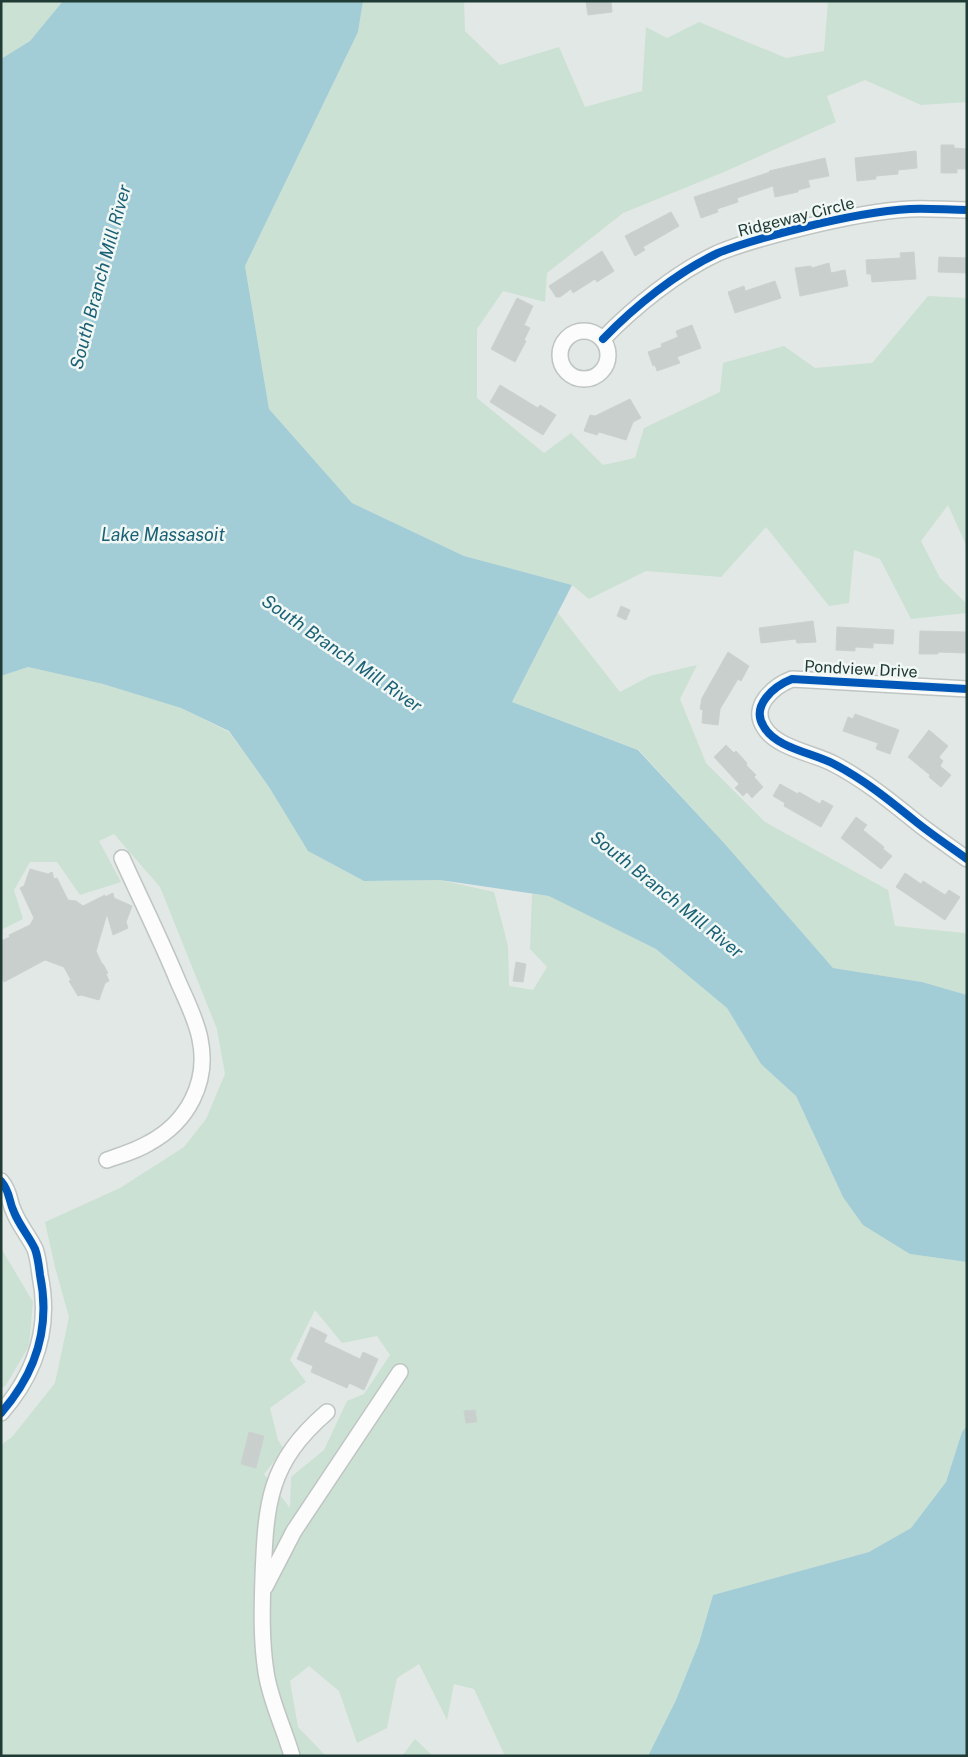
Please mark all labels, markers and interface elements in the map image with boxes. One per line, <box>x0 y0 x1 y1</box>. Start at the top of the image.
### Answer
water label: South Branch Mill River <box>65 182 135 372</box>
street label: Ridgeway Circle <box>736 193 856 241</box>
water label: Lake Massasoit <box>101 524 225 545</box>
water label: South Branch Mill River <box>258 590 426 716</box>
street label: Pondview Drive <box>804 657 918 681</box>
water label: South Branch Mill River <box>586 826 748 962</box>

